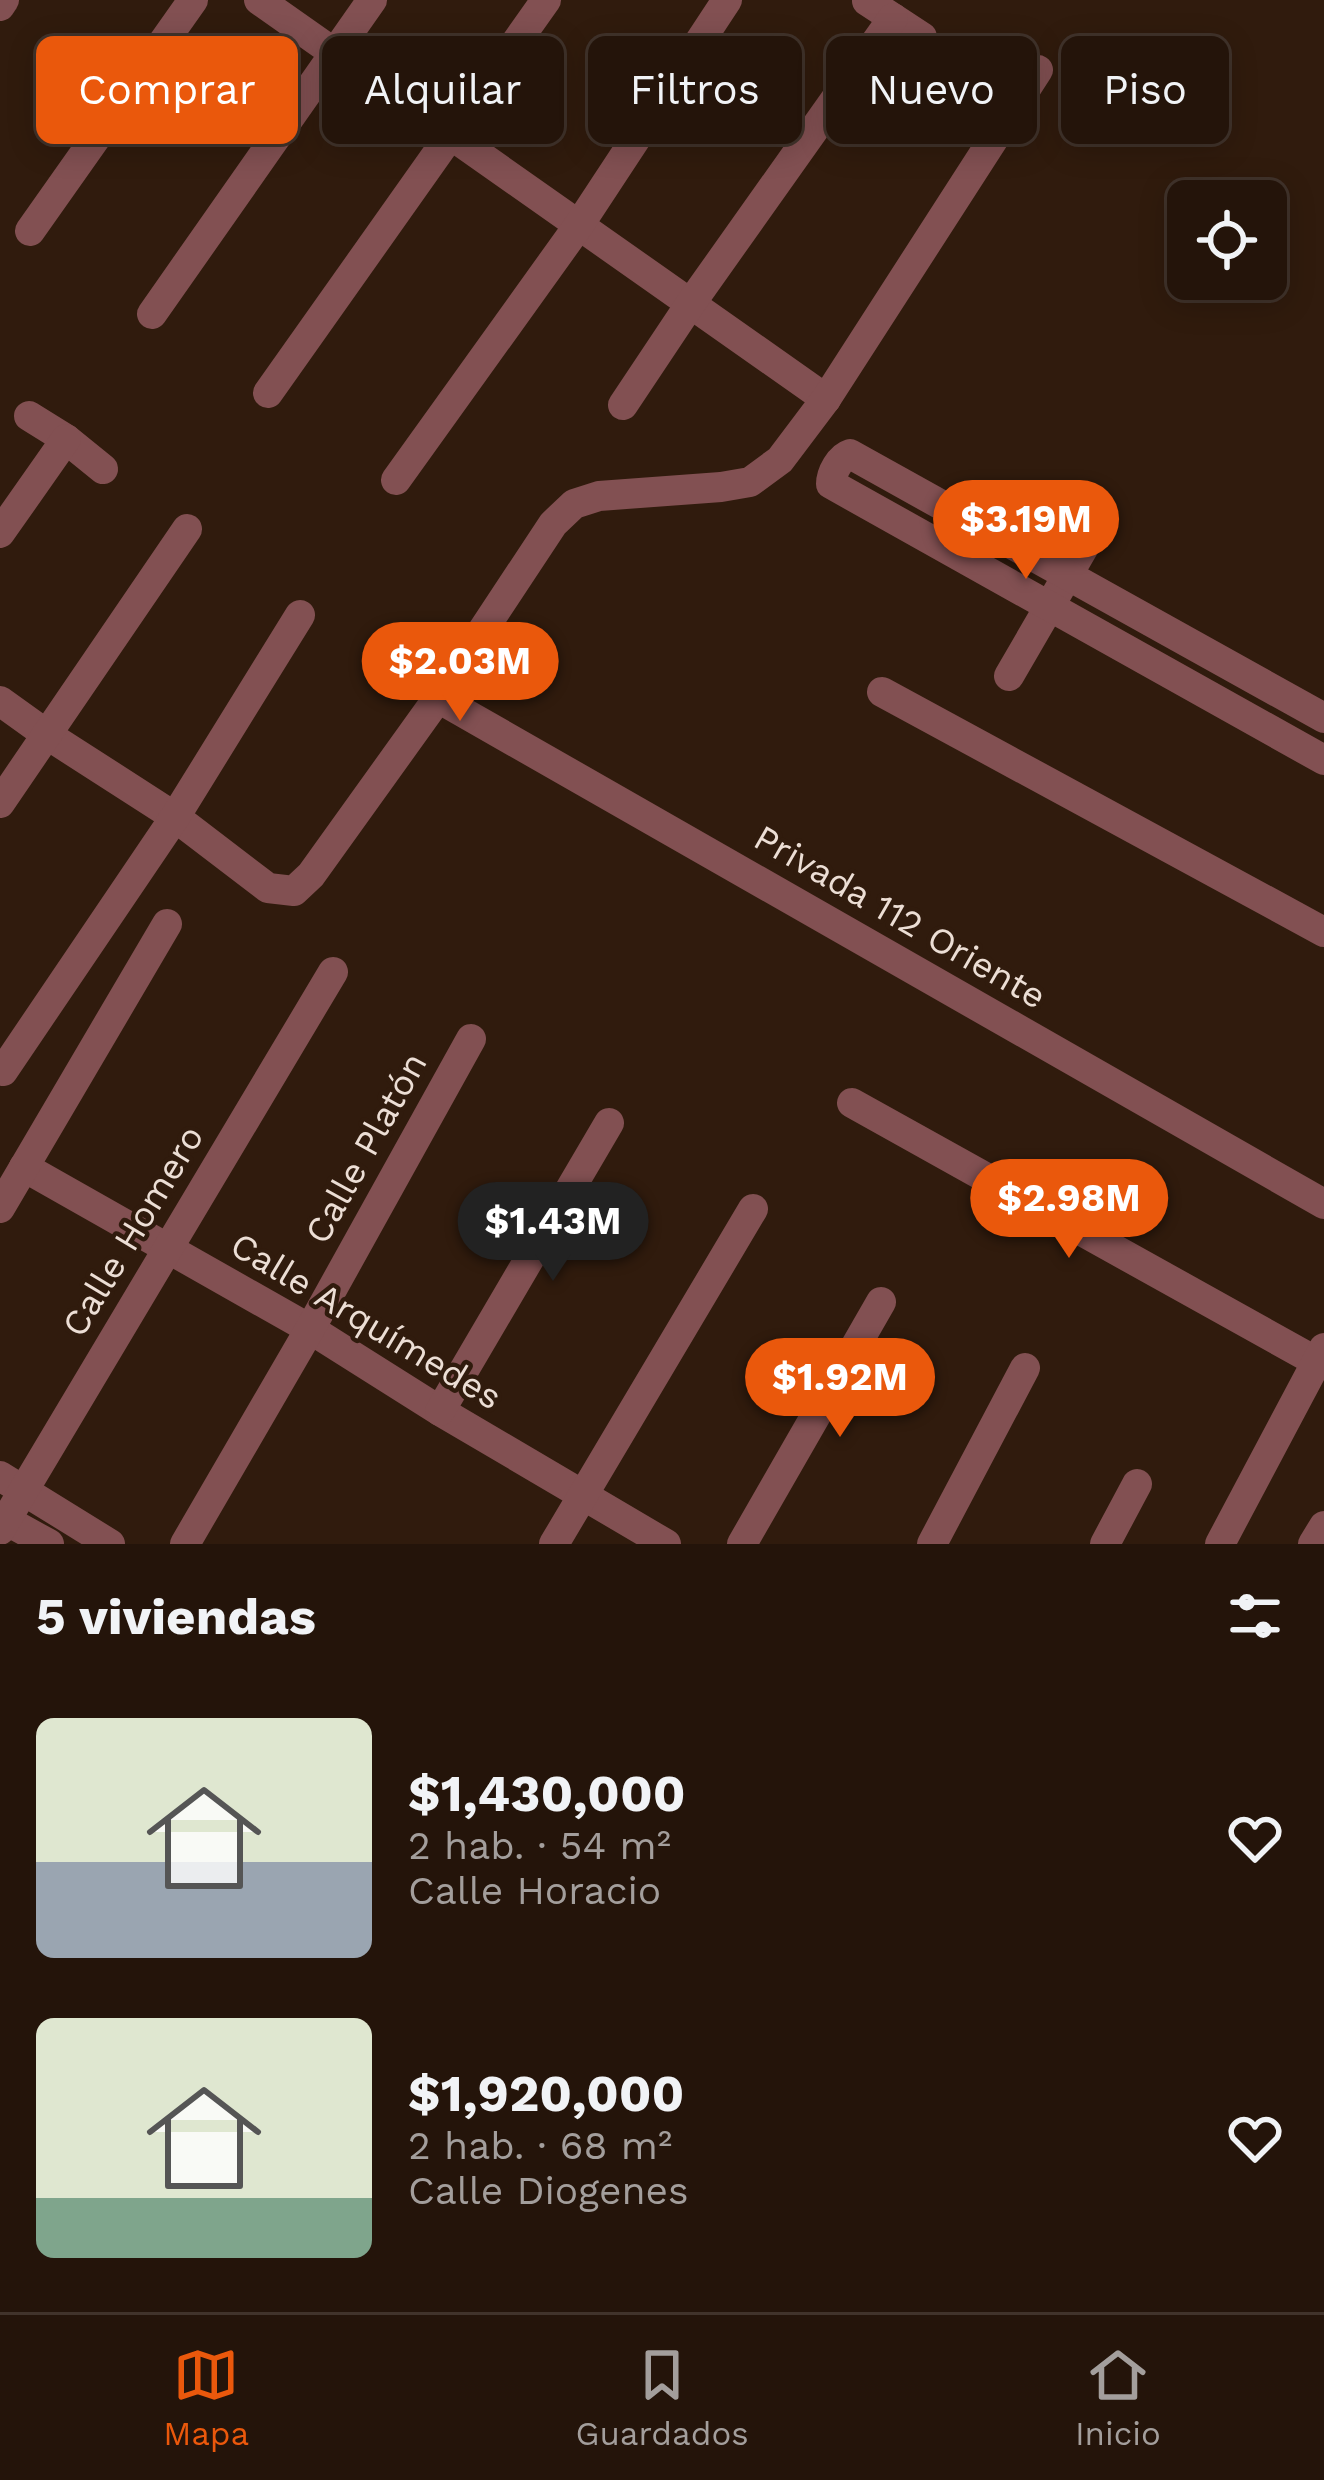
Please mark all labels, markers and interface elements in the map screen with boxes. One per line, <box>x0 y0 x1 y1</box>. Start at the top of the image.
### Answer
chip: Comprar <box>36 36 298 144</box>
chip: Alquilar <box>322 36 564 144</box>
chip: Filtros <box>588 36 802 144</box>
chip: Nuevo <box>826 36 1037 144</box>
chip: Piso <box>1061 36 1229 144</box>
map controls <box>1167 180 1287 300</box>
button: locate <box>1167 180 1287 300</box>
pin: $3.19M <box>928 480 1124 582</box>
text: $3.19M <box>960 496 1092 541</box>
pin: $2.03M <box>362 622 558 724</box>
text: $2.03M <box>389 638 531 683</box>
street label: Privada 112 Oriente <box>747 816 1053 1018</box>
street label: Calle Platón <box>296 1045 436 1251</box>
street label: Calle Homero <box>54 1118 212 1344</box>
pin: $2.98M <box>971 1159 1167 1261</box>
text: $2.98M <box>997 1175 1141 1220</box>
pin: $1.43M <box>455 1182 651 1284</box>
text: $1.43M <box>485 1198 621 1243</box>
street label: Calle Arquímedes <box>223 1224 509 1418</box>
pin: $1.92M <box>742 1338 938 1440</box>
text: $1.92M <box>772 1354 908 1399</box>
icon: filters <box>1222 1583 1288 1649</box>
text: 5 viviendas <box>36 1587 316 1646</box>
text: $1,430,000 <box>408 1764 686 1823</box>
icon: home <box>132 1766 276 1910</box>
icon: heart <box>1222 1805 1288 1871</box>
text: 2 hab. · 54 m² <box>408 1823 671 1868</box>
text: Calle Horacio <box>408 1868 661 1913</box>
text: $1,920,000 <box>408 2064 684 2123</box>
icon: home <box>132 2066 276 2210</box>
icon: heart <box>1222 2105 1288 2171</box>
text: 2 hab. · 68 m² <box>408 2123 672 2168</box>
text: Calle Diogenes <box>408 2168 689 2213</box>
tab: Mapa <box>163 2342 249 2453</box>
tab: Guardados <box>576 2342 749 2453</box>
tab: Inicio <box>1075 2342 1161 2453</box>

